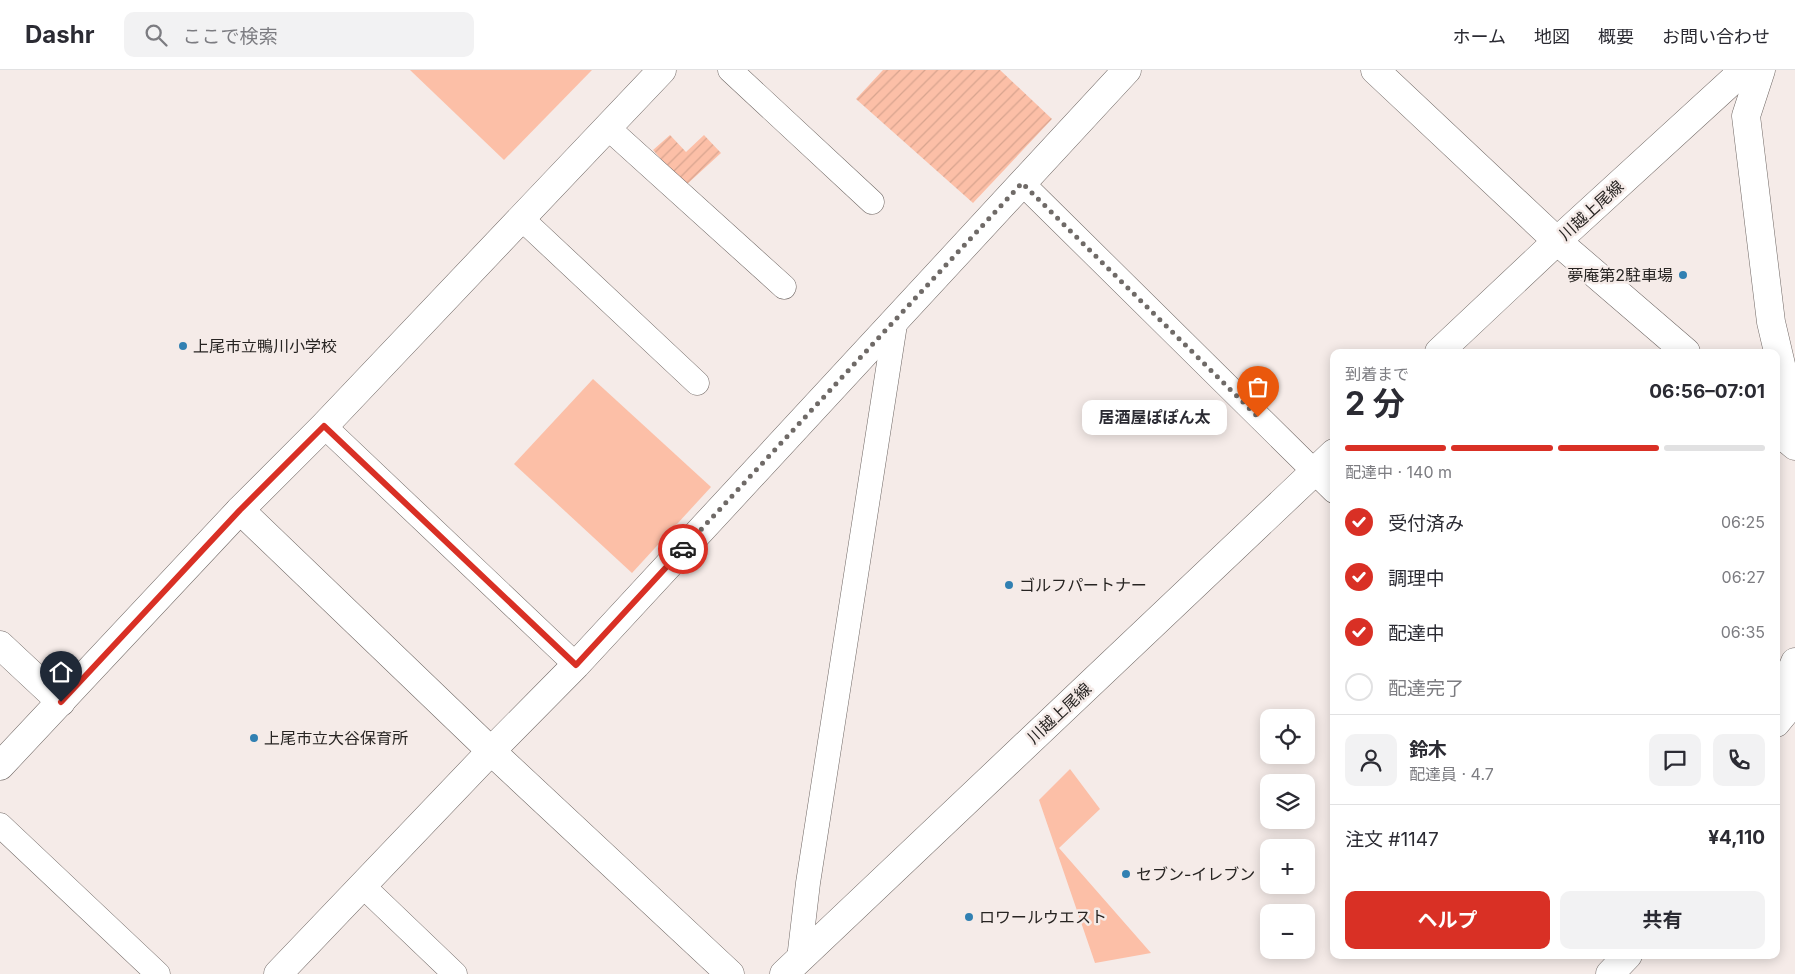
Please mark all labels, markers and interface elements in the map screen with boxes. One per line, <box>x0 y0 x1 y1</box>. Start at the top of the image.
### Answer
search box <box>124 12 474 57</box>
text: Dashr <box>25 20 94 49</box>
icon: search <box>142 21 170 49</box>
text: ここで検索 <box>182 25 277 48</box>
text: ホーム <box>1453 26 1506 47</box>
text: 地図 <box>1534 26 1570 47</box>
text: 概要 <box>1598 26 1634 47</box>
text: お問い合わせ <box>1662 26 1770 47</box>
street label: 川越上尾線 <box>1555 176 1627 244</box>
place label: 夢庵第2駐車場 <box>1567 265 1673 285</box>
marker: 夢庵第2駐車場 <box>1677 269 1689 281</box>
place label: 上尾市立鴨川小学校 <box>193 336 337 356</box>
marker: 上尾市立鴨川小学校 <box>177 340 189 352</box>
text: 到着まで <box>1345 364 1409 384</box>
pin <box>1237 366 1279 417</box>
icon: bag <box>1244 373 1272 401</box>
text: 06:56–07:01 <box>1649 380 1765 403</box>
text: 2 分 <box>1345 384 1405 423</box>
callout: 居酒屋ぽぽん太 <box>1083 400 1228 434</box>
text: 居酒屋ぽぽん太 <box>1098 407 1211 427</box>
text: 配達中 · 140 m <box>1345 462 1452 482</box>
icon: check <box>1345 508 1373 536</box>
text: 受付済み <box>1388 512 1464 535</box>
text: 06:25 <box>1721 512 1765 532</box>
courier <box>658 524 708 574</box>
icon: car <box>669 535 697 563</box>
icon: check <box>1345 563 1373 591</box>
text: 調理中 <box>1388 567 1445 590</box>
text: 06:27 <box>1722 567 1765 587</box>
place label: ゴルフパートナー <box>1019 575 1147 595</box>
marker: ゴルフパートナー <box>1003 579 1015 591</box>
icon: check <box>1345 618 1373 646</box>
text: 配達中 <box>1388 622 1445 645</box>
text: 06:35 <box>1721 622 1765 642</box>
pin <box>40 651 82 702</box>
icon: home <box>47 658 75 686</box>
text: 配達完了 <box>1388 677 1464 700</box>
street label: 川越上尾線 <box>1023 678 1095 748</box>
map controls <box>1260 709 1315 959</box>
button: locate <box>1260 709 1315 764</box>
place label: 上尾市立大谷保育所 <box>264 728 408 748</box>
marker: 上尾市立大谷保育所 <box>248 732 260 744</box>
button: person <box>1345 734 1397 786</box>
button: chat <box>1649 734 1701 786</box>
button: phone <box>1713 734 1765 786</box>
text: 鈴木 <box>1409 738 1447 761</box>
text: 配達員 · 4.7 <box>1409 764 1494 784</box>
button: layers <box>1260 774 1315 829</box>
text: ¥4,110 <box>1708 826 1765 849</box>
text: 注文 #1147 <box>1345 828 1439 851</box>
button: + <box>1260 839 1315 894</box>
place label: セブン-イレブン <box>1136 864 1255 884</box>
marker: セブン-イレブン <box>1120 868 1132 880</box>
button: ヘルプ <box>1345 891 1550 949</box>
button: 共有 <box>1560 891 1765 949</box>
button: − <box>1260 904 1315 959</box>
place label: ロワールウエスト <box>979 907 1107 927</box>
marker: ロワールウエスト <box>963 911 975 923</box>

